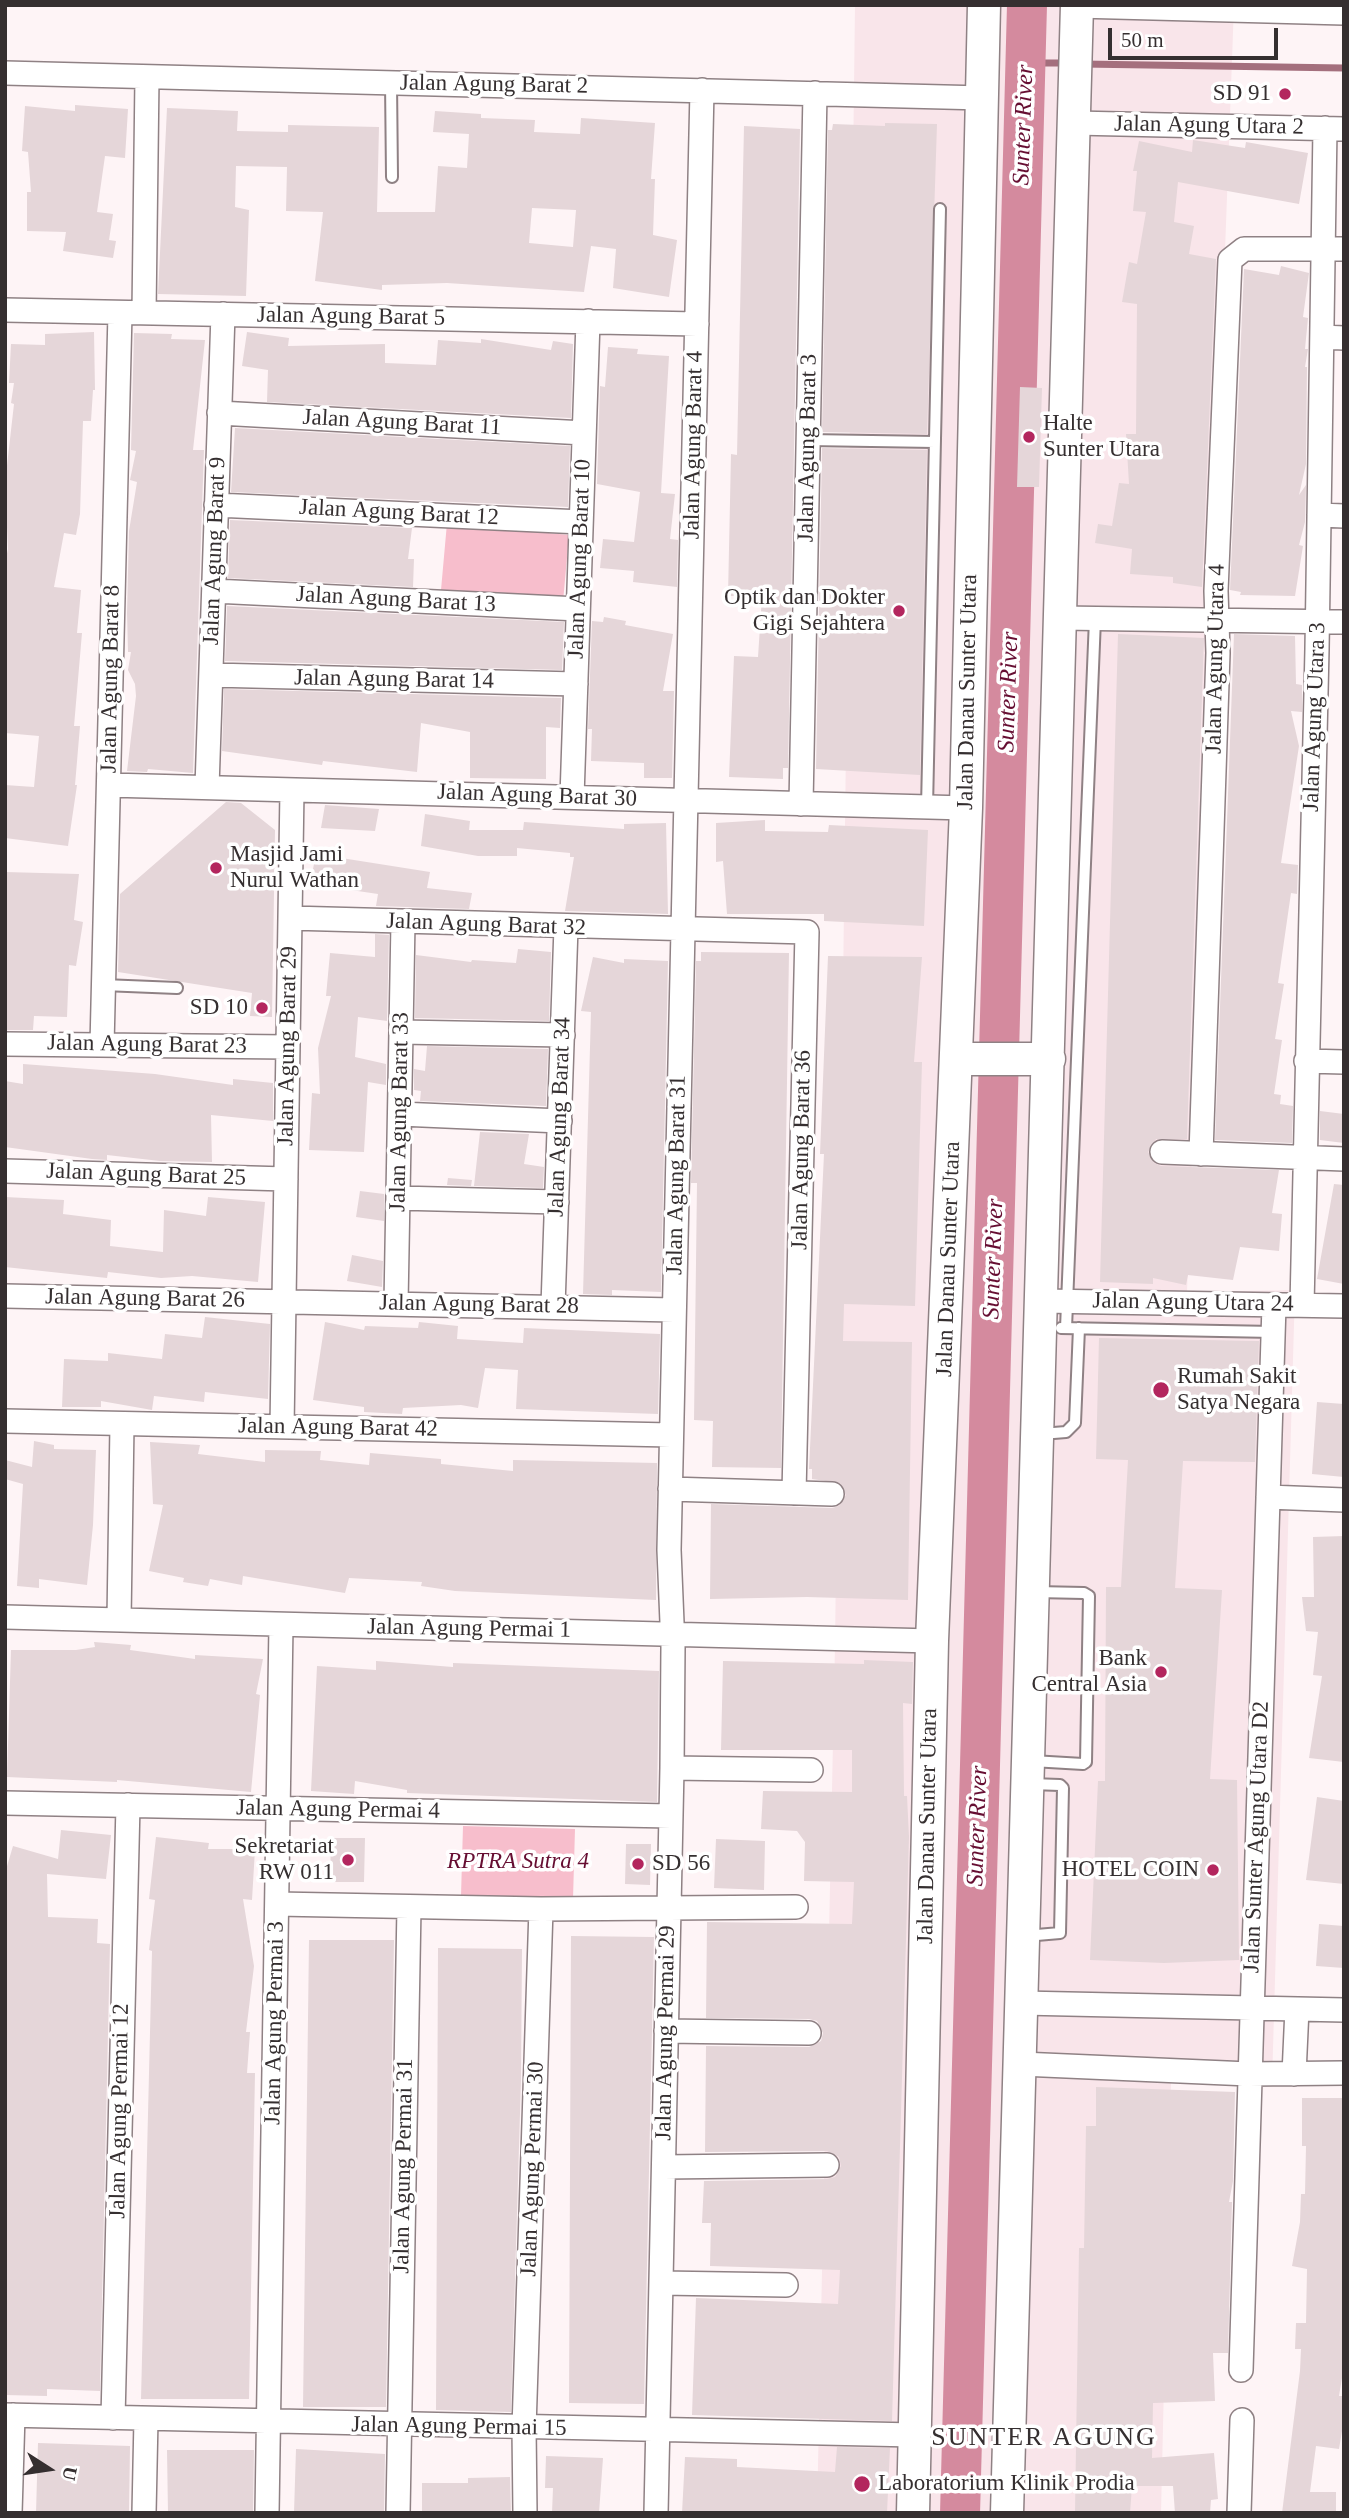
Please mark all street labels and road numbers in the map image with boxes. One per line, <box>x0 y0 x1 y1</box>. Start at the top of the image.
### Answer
street label: Jalan Agung Barat 2 <box>400 70 588 100</box>
street label: Jalan Agung Utara 2 <box>1114 111 1304 141</box>
street label: Jalan Agung Barat 5 <box>257 302 445 332</box>
street label: Jalan Agung Barat 4 <box>679 351 709 539</box>
street label: Jalan Agung Barat 3 <box>793 354 823 542</box>
street label: Jalan Agung Barat 11 <box>302 404 502 442</box>
street label: Jalan Agung Barat 9 <box>198 456 232 646</box>
street label: Jalan Agung Barat 10 <box>563 459 597 659</box>
street label: Jalan Agung Barat 12 <box>298 494 500 532</box>
street label: Jalan Agung Utara 4 <box>1201 564 1231 754</box>
street label: Jalan Danau Sunter Utara <box>952 574 984 810</box>
street label: Jalan Agung Barat 13 <box>295 581 497 619</box>
street label: Jalan Agung Barat 8 <box>96 585 126 773</box>
street label: Jalan Agung Utara 3 <box>1298 622 1332 812</box>
street label: Jalan Agung Barat 14 <box>294 664 494 696</box>
street label: Jalan Agung Barat 30 <box>437 779 637 813</box>
street label: Jalan Agung Barat 32 <box>386 908 586 942</box>
street label: Jalan Agung Barat 29 <box>272 946 304 1146</box>
street label: Jalan Agung Barat 33 <box>384 1012 416 1212</box>
street label: Jalan Agung Barat 34 <box>543 1017 577 1217</box>
street label: Jalan Agung Barat 23 <box>47 1029 247 1061</box>
street label: Jalan Agung Barat 36 <box>786 1050 818 1250</box>
street label: Jalan Agung Barat 31 <box>661 1075 693 1275</box>
street label: Jalan Danau Sunter Utara <box>931 1141 967 1377</box>
street label: Jalan Agung Barat 25 <box>46 1158 246 1192</box>
street label: Jalan Agung Barat 26 <box>45 1283 245 1315</box>
street label: Jalan Agung Utara 24 <box>1092 1287 1294 1319</box>
street label: Jalan Agung Barat 28 <box>379 1289 579 1321</box>
street label: Jalan Agung Barat 42 <box>238 1412 438 1444</box>
street label: Jalan Agung Permai 1 <box>367 1613 571 1645</box>
street label: Jalan Sunter Agung Utara D2 <box>1238 1701 1276 1973</box>
street label: Jalan Danau Sunter Utara <box>912 1708 944 1944</box>
street label: Jalan Agung Permai 4 <box>236 1794 440 1826</box>
street label: Jalan Agung Permai 3 <box>259 1921 291 2125</box>
street label: Jalan Agung Permai 29 <box>650 1925 682 2141</box>
street label: Jalan Agung Permai 12 <box>104 2003 136 2219</box>
street label: Jalan Agung Permai 31 <box>388 2058 420 2274</box>
street label: Jalan Agung Permai 30 <box>515 2061 551 2277</box>
street label: Jalan Agung Permai 15 <box>351 2411 567 2443</box>

